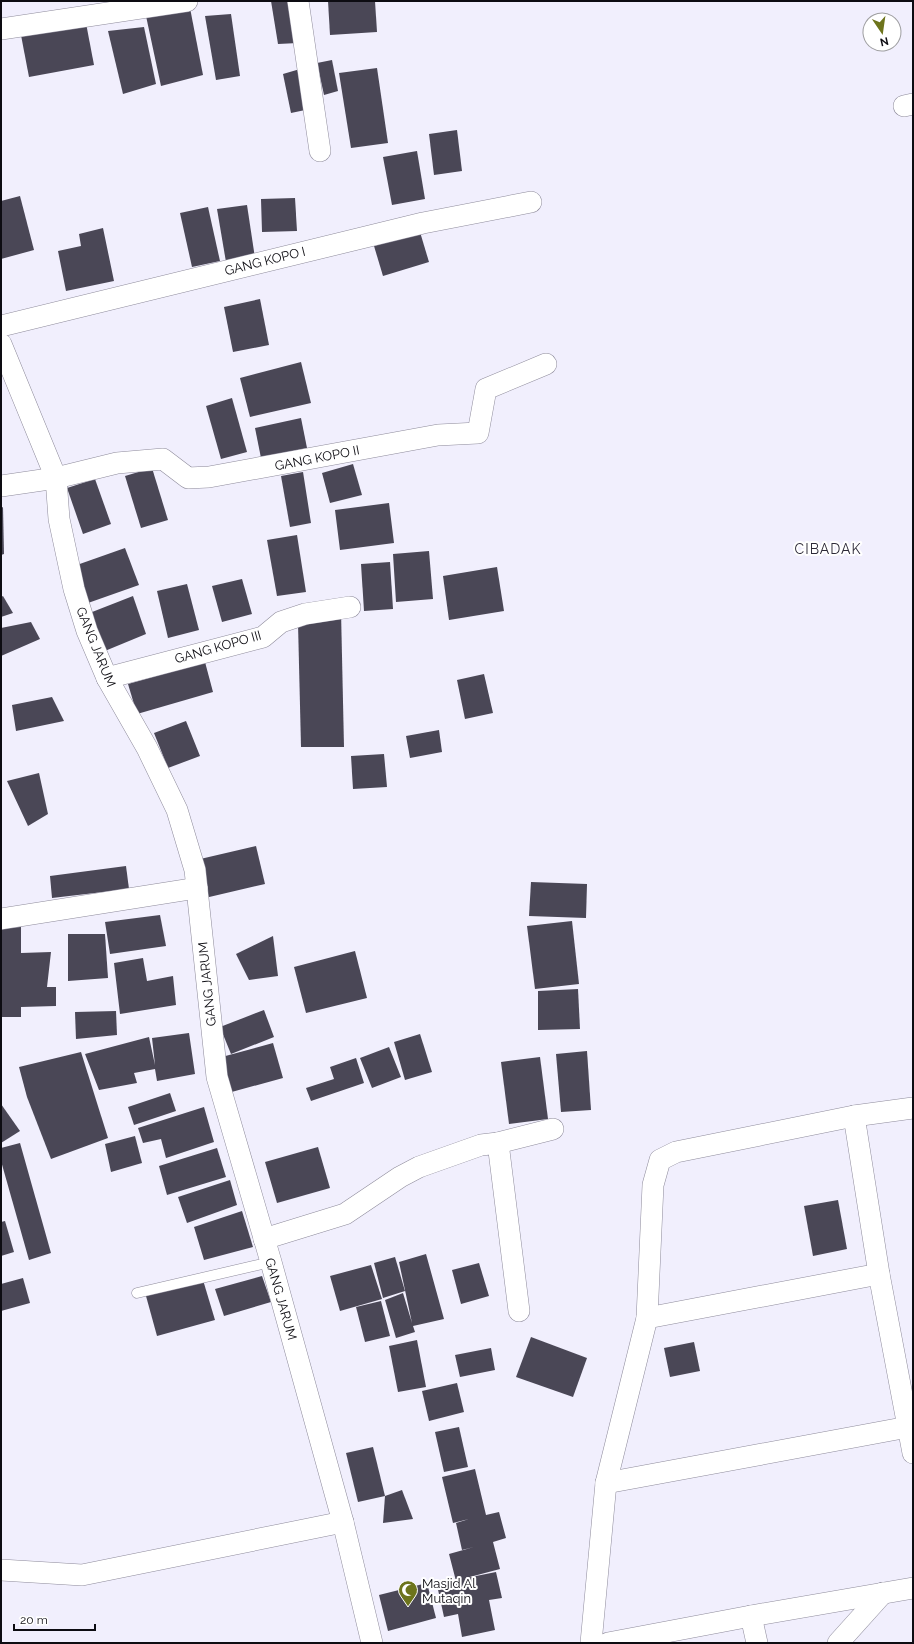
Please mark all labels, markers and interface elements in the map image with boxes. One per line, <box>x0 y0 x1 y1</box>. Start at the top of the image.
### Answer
north arrow <box>862 12 902 52</box>
text: N <box>879 34 890 49</box>
street label: GANG KOPO I <box>223 244 307 278</box>
street label: GANG KOPO II <box>273 442 361 474</box>
district label: CIBADAK <box>795 541 861 557</box>
street label: GANG JARUM <box>73 605 119 689</box>
street label: GANG KOPO III <box>173 627 263 667</box>
street label: GANG JARUM <box>195 941 219 1027</box>
street label: GANG JARUM <box>262 1256 300 1342</box>
place label: Masjid Al Mutaqin <box>422 1576 476 1606</box>
mosque icon: Masjid Al Mutaqin <box>397 1579 419 1607</box>
scale bar <box>14 1606 95 1632</box>
text: 20 m <box>20 1613 48 1627</box>

